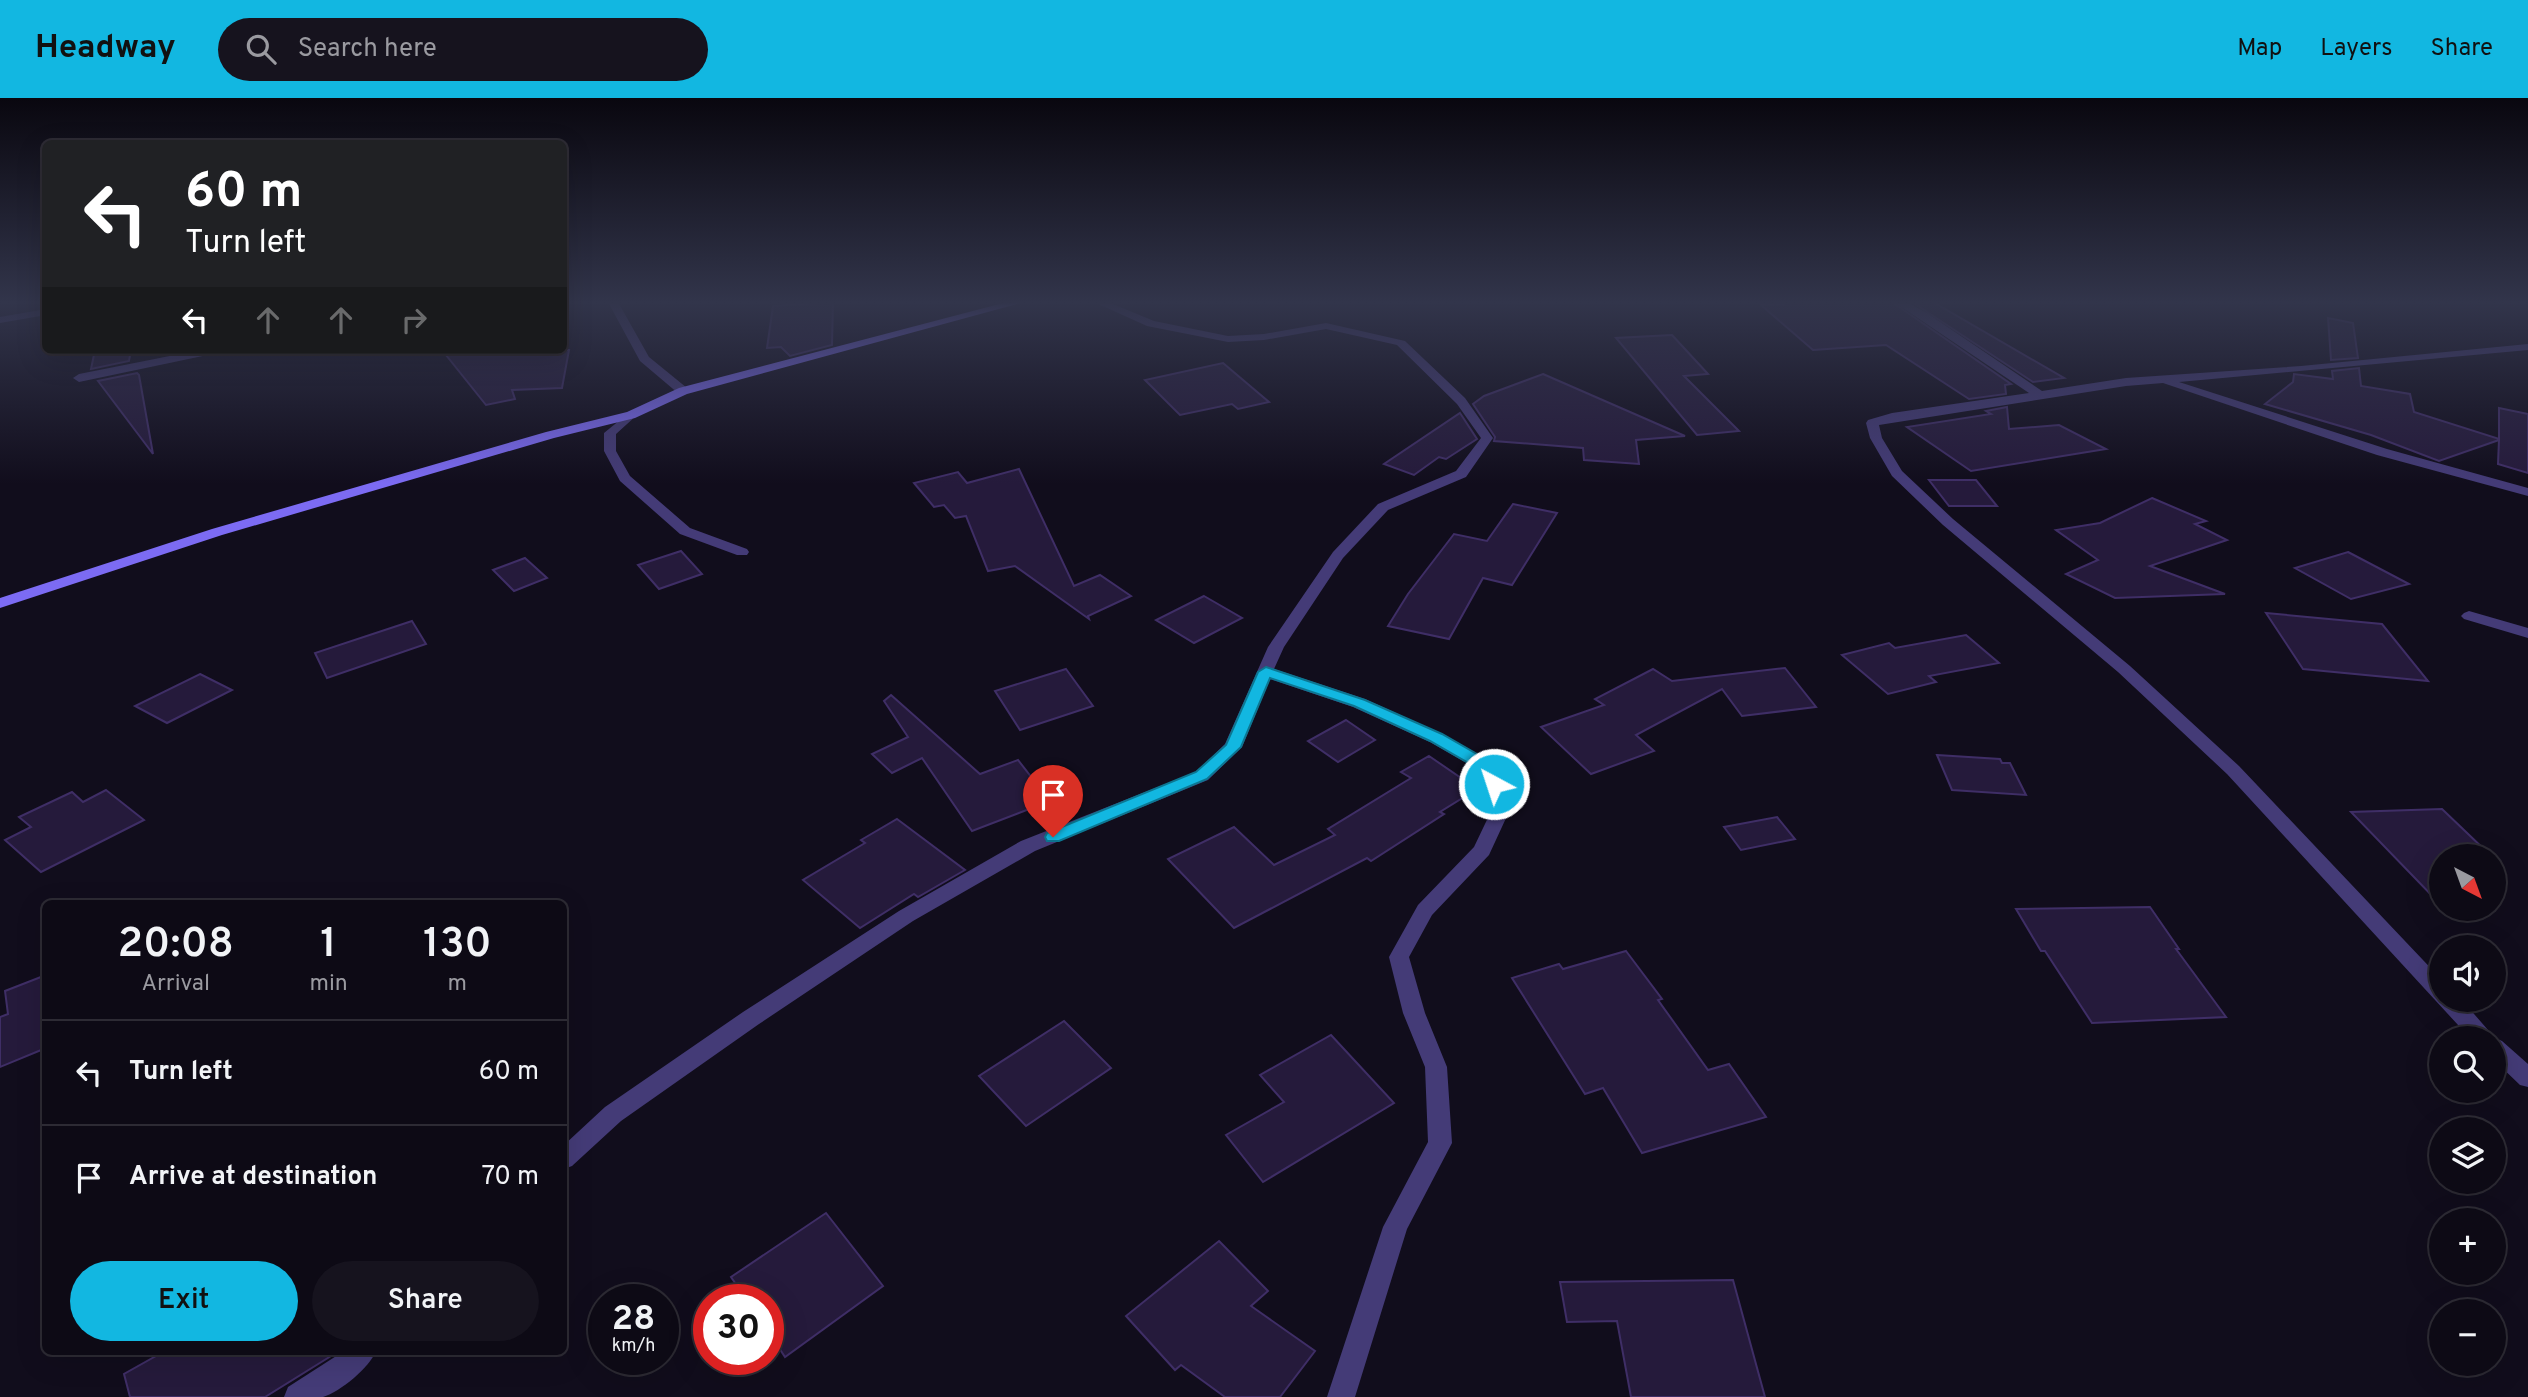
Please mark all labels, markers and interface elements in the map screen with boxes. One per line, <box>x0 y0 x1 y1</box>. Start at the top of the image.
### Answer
search box <box>218 18 708 81</box>
text: Headway <box>35 28 176 70</box>
icon: search <box>242 30 280 68</box>
text: Search here <box>298 33 437 66</box>
text: Map <box>2237 34 2282 64</box>
text: Layers <box>2320 34 2392 64</box>
text: Share <box>2430 34 2493 64</box>
text: 60 m <box>185 163 303 225</box>
icon: left <box>70 168 161 259</box>
text: Turn left <box>185 224 306 264</box>
icon: left <box>176 301 214 339</box>
icon: ahead <box>249 301 287 339</box>
icon: ahead <box>322 301 360 339</box>
icon: right <box>395 301 433 339</box>
position arrow <box>1457 747 1531 821</box>
pin <box>1023 765 1083 837</box>
icon: arrive <box>1034 776 1072 814</box>
north arrow <box>2429 844 2506 920</box>
map controls <box>2429 844 2506 1376</box>
text: 20:08 <box>117 919 234 972</box>
text: 1 <box>320 919 337 972</box>
text: 130 <box>423 919 492 972</box>
button: sound <box>2429 935 2506 1012</box>
text: Arrival <box>141 970 210 999</box>
text: min <box>309 970 348 999</box>
text: m <box>448 970 467 999</box>
button: search <box>2429 1026 2506 1103</box>
icon: left <box>70 1054 108 1092</box>
text: Turn left <box>129 1056 233 1089</box>
text: 60 m <box>479 1056 539 1089</box>
button: layers <box>2429 1117 2506 1194</box>
icon: arrive <box>70 1159 108 1197</box>
text: Arrive at destination <box>129 1161 377 1194</box>
text: 70 m <box>481 1161 539 1194</box>
button: + <box>2429 1208 2506 1285</box>
button: Exit <box>70 1261 298 1341</box>
button: Share <box>312 1261 539 1341</box>
speed limit sign: 30 <box>693 1284 784 1375</box>
text: 28 <box>612 1298 655 1342</box>
button: − <box>2429 1299 2506 1376</box>
text: km/h <box>612 1335 655 1358</box>

